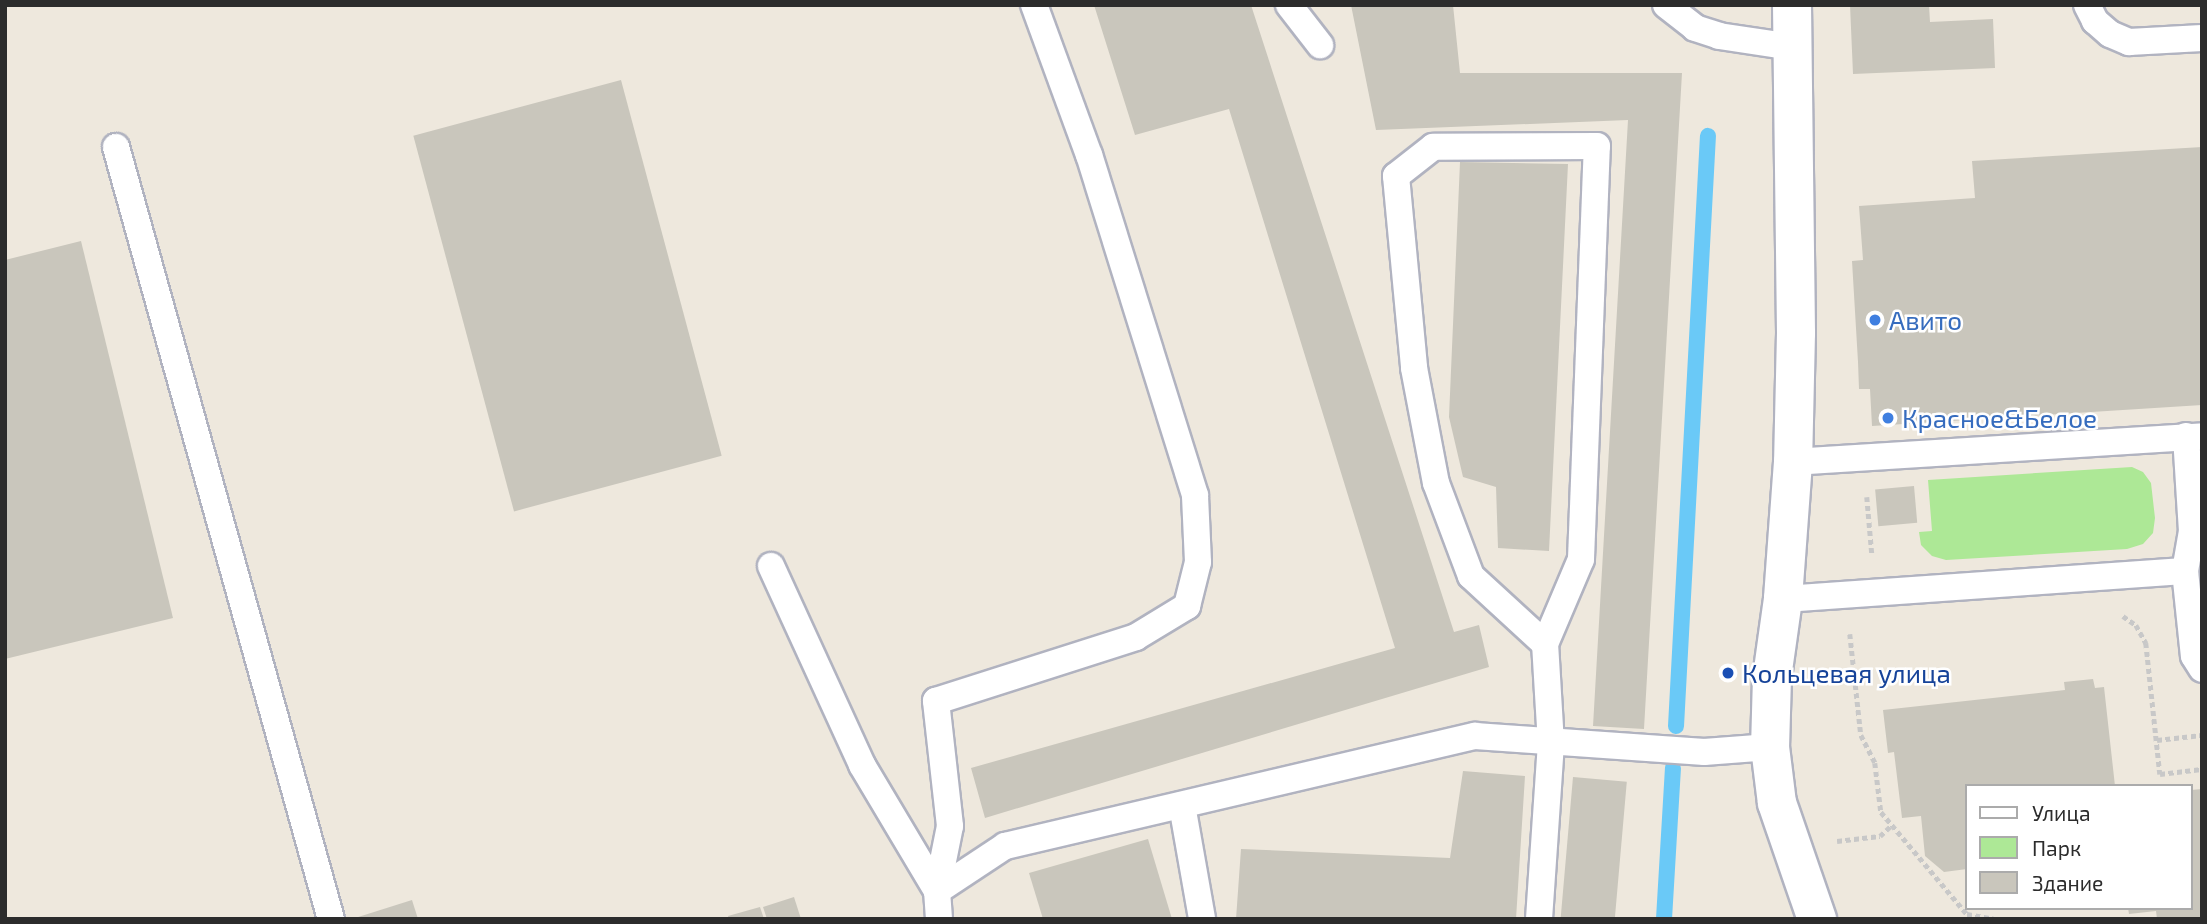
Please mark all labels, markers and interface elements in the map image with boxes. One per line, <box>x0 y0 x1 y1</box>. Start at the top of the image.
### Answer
place label: Авито <box>1889 304 1962 336</box>
marker: Авито <box>1867 312 1883 328</box>
place label: Красное&Белое <box>1902 402 2097 434</box>
marker: Красное&Белое <box>1880 410 1896 426</box>
place label: Кольцевая улица <box>1742 657 1951 689</box>
marker: Кольцевая улица <box>1720 665 1736 681</box>
legend <box>1966 784 2193 910</box>
text: Улица <box>2032 800 2091 825</box>
text: Парк <box>2032 835 2081 860</box>
text: Здание <box>2032 870 2103 895</box>

